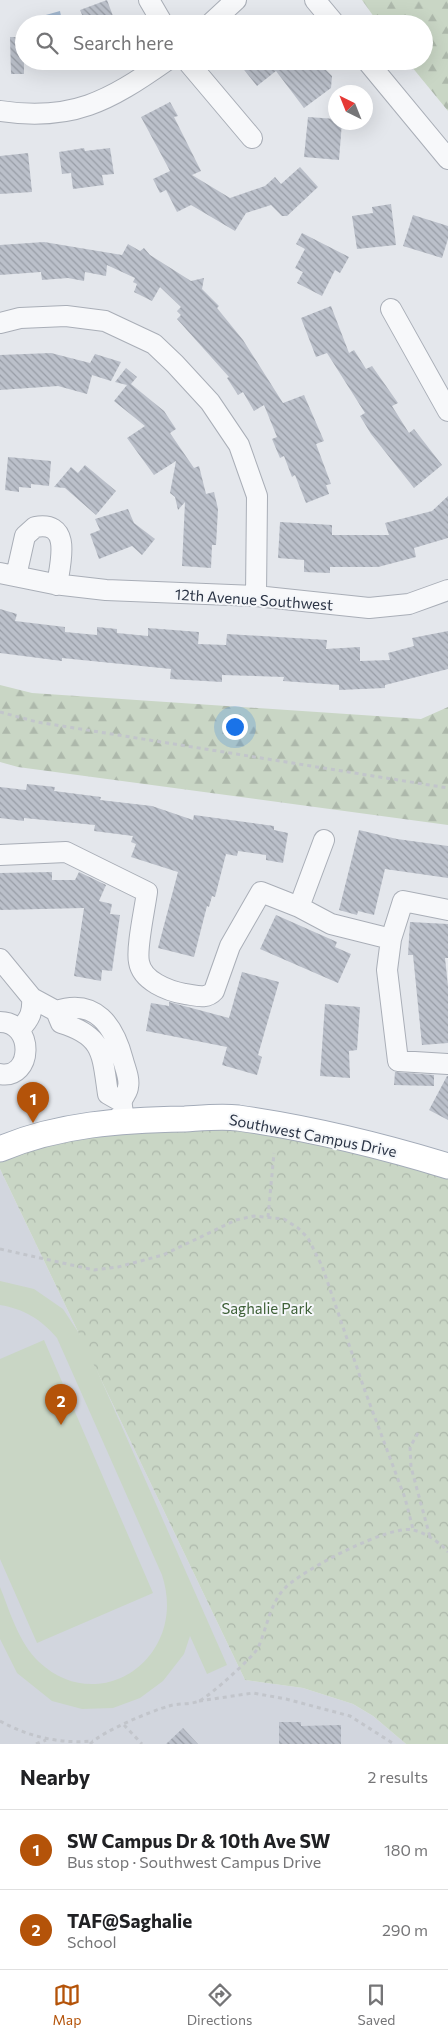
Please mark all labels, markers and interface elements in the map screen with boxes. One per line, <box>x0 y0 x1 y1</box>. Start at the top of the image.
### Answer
search box <box>15 15 433 70</box>
icon: search <box>33 29 61 57</box>
text: Search here <box>73 31 173 54</box>
north arrow <box>328 85 373 130</box>
street label: 12th Avenue Southwest <box>174 584 334 614</box>
your location <box>222 714 248 740</box>
pin: 1 <box>17 1082 49 1123</box>
street label: Southwest Campus Drive <box>228 1110 399 1160</box>
park label: Saghalie Park <box>221 1299 313 1317</box>
pin: 2 <box>45 1384 77 1425</box>
text: Nearby <box>20 1764 90 1789</box>
text: 2 results <box>367 1767 428 1786</box>
text: SW Campus Dr & 10th Ave SW <box>67 1829 330 1852</box>
text: 1 <box>32 1840 40 1859</box>
text: 180 m <box>384 1840 428 1859</box>
text: Bus stop · Southwest Campus Drive <box>67 1852 321 1871</box>
text: TAF@Saghalie <box>67 1909 192 1932</box>
text: 2 <box>31 1920 41 1939</box>
text: 290 m <box>382 1920 428 1939</box>
text: School <box>67 1932 117 1951</box>
tab: Map <box>53 1981 81 2028</box>
tab: Directions <box>187 1981 252 2028</box>
tab: Saved <box>358 1981 395 2028</box>

